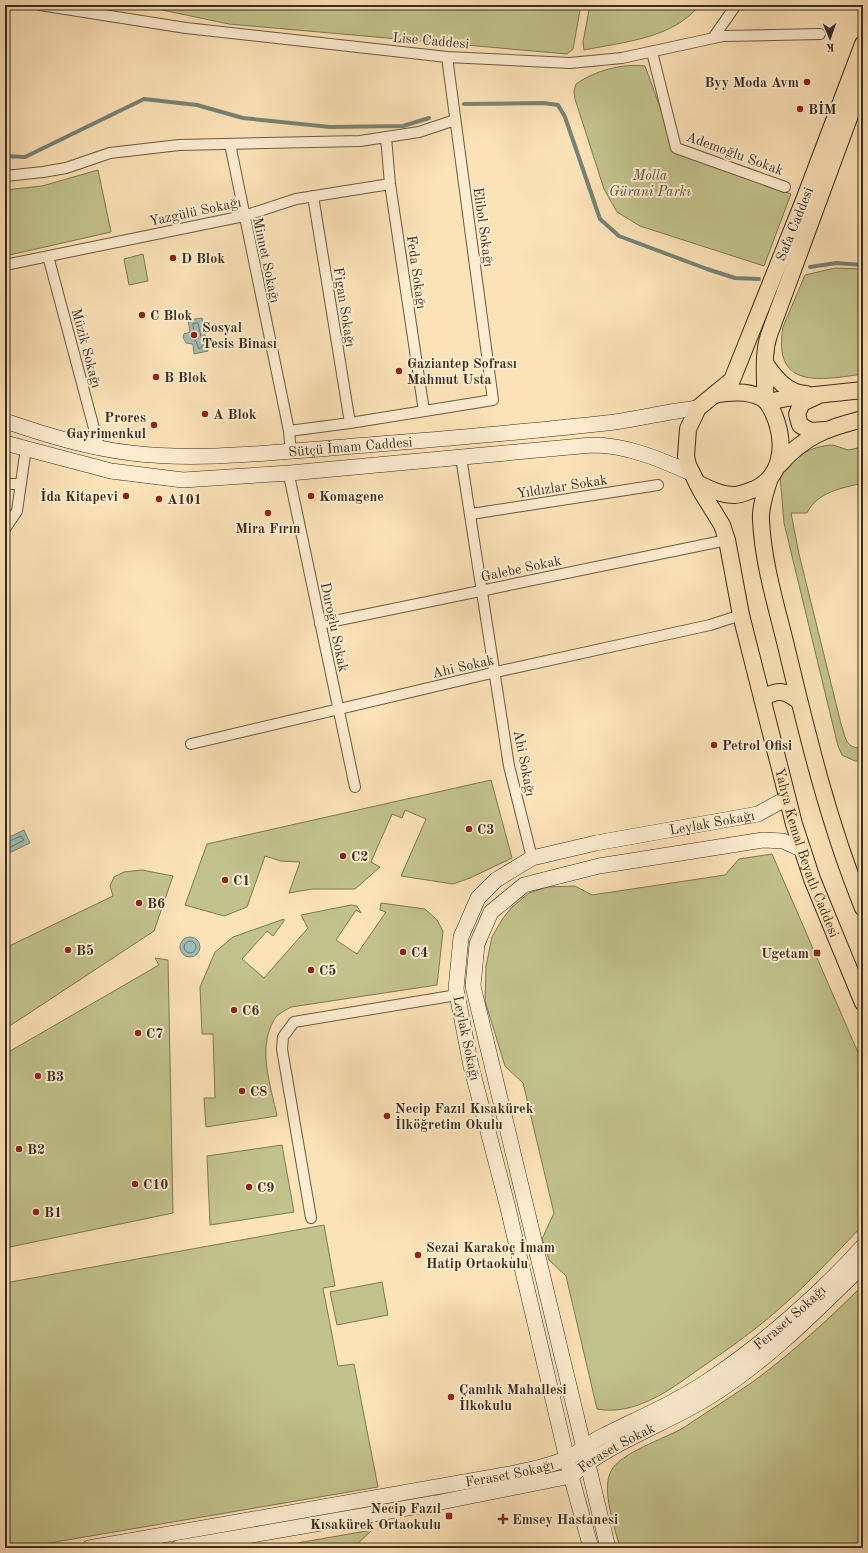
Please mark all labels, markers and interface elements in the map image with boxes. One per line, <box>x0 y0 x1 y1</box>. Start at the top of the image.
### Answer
north arrow <box>810 18 850 58</box>
street label: Lise Caddesi <box>392 31 470 51</box>
text: K <box>825 41 835 52</box>
place label: Byy Moda Avm <box>704 76 799 90</box>
marker: Byy Moda Avm <box>802 77 812 87</box>
place label: BİM <box>808 101 837 117</box>
marker: BİM <box>795 104 805 114</box>
street label: Ademoğlu Sokak <box>684 130 785 178</box>
park label: Molla Gürani Parkı <box>609 169 691 199</box>
street label: Safa Caddesi <box>774 185 816 263</box>
street label: Elibol Sokağı <box>470 186 496 268</box>
street label: Yazgülü Sokağı <box>148 195 243 229</box>
street label: Minnet Sokağı <box>250 216 282 304</box>
street label: Feda Sokağı <box>404 234 428 310</box>
place label: D Blok <box>181 252 225 266</box>
marker: D Blok <box>168 253 178 263</box>
street label: Figan Sokağı <box>331 266 357 348</box>
street label: Müzik Sokağı <box>69 307 103 390</box>
place label: C Blok <box>150 309 192 323</box>
marker: C Blok <box>137 310 147 320</box>
place label: Sosyal Tesis Binası <box>202 321 277 351</box>
marker: Sosyal Tesis Binası <box>189 330 199 340</box>
place label: Gaziantep Sofrası Mahmut Usta <box>407 357 517 387</box>
marker: Gaziantep Sofrası Mahmut Usta <box>394 366 404 376</box>
place label: B Blok <box>164 371 207 385</box>
marker: B Blok <box>151 372 161 382</box>
place label: A Blok <box>213 408 257 422</box>
marker: A Blok <box>200 409 210 419</box>
place label: Prores Gayrimenkul <box>66 411 146 441</box>
marker: Prores Gayrimenkul <box>149 420 159 430</box>
street label: Sütçü İmam Caddesi <box>288 435 413 459</box>
street label: Yıldızlar Sokak <box>516 473 608 501</box>
place label: İda Kitapevi <box>40 488 118 504</box>
place label: Komagene <box>319 490 384 504</box>
marker: İda Kitapevi <box>121 491 131 501</box>
marker: Komagene <box>306 491 316 501</box>
place label: A101 <box>167 493 202 507</box>
marker: A101 <box>154 494 164 504</box>
marker: Mira Fırın <box>263 508 273 518</box>
place label: Mira Fırın <box>235 522 301 536</box>
street label: Galebe Sokak <box>480 554 563 584</box>
street label: Duroğlu Sokak <box>318 581 350 673</box>
street label: Ahi Sokak <box>431 653 496 681</box>
street label: Ahi Sokağı <box>511 729 537 798</box>
place label: Petrol Ofisi <box>722 739 792 753</box>
marker: Petrol Ofisi <box>709 740 719 750</box>
street label: Yahya Kemal Beyatlı Caddesi <box>772 766 841 940</box>
street label: Leylak Sokağı <box>668 809 756 838</box>
place label: C3 <box>477 823 494 837</box>
marker: C3 <box>464 824 474 834</box>
place label: C2 <box>351 850 368 864</box>
marker: C2 <box>338 851 348 861</box>
place label: C1 <box>233 874 250 888</box>
marker: C1 <box>220 875 230 885</box>
place label: B6 <box>147 897 165 911</box>
marker: B6 <box>134 898 144 908</box>
place label: B5 <box>76 944 94 958</box>
marker: B5 <box>63 945 73 955</box>
place label: C4 <box>411 946 428 960</box>
marker: C4 <box>398 947 408 957</box>
place label: Ugetam <box>761 947 809 961</box>
marker: Ugetam <box>812 948 822 958</box>
place label: C5 <box>319 964 336 978</box>
marker: C5 <box>306 965 316 975</box>
street label: Leylak Sokağı <box>450 995 482 1082</box>
place label: C6 <box>242 1004 259 1018</box>
marker: C6 <box>229 1005 239 1015</box>
place label: C7 <box>146 1027 163 1041</box>
marker: C7 <box>133 1028 143 1038</box>
place label: B3 <box>46 1070 64 1084</box>
marker: B3 <box>33 1071 43 1081</box>
place label: C8 <box>250 1085 267 1099</box>
marker: C8 <box>237 1086 247 1096</box>
place label: Necip Fazıl Kısakürek İlköğretim Okulu <box>395 1102 534 1132</box>
marker: Necip Fazıl Kısakürek İlköğretim Okulu <box>382 1111 392 1121</box>
place label: B2 <box>27 1143 45 1157</box>
marker: B2 <box>14 1144 24 1154</box>
place label: C10 <box>143 1178 168 1192</box>
marker: C10 <box>130 1179 140 1189</box>
place label: C9 <box>257 1181 274 1195</box>
marker: C9 <box>244 1182 254 1192</box>
place label: B1 <box>44 1206 62 1220</box>
marker: B1 <box>31 1207 41 1217</box>
place label: Sezai Karakoç İmam Hatip Ortaokulu <box>426 1239 555 1271</box>
marker: Sezai Karakoç İmam Hatip Ortaokulu <box>413 1250 423 1260</box>
street label: Feraset Sokağı <box>751 1283 829 1353</box>
place label: Çamlık Mahallesi İlkokulu <box>459 1383 567 1413</box>
marker: Çamlık Mahallesi İlkokulu <box>446 1392 456 1402</box>
street label: Feraset Sokak <box>575 1421 657 1476</box>
street label: Feraset Sokağı <box>464 1458 556 1490</box>
place label: Necip Fazıl Kısakürek Ortaokulu <box>310 1502 441 1532</box>
marker: Necip Fazıl Kısakürek Ortaokulu <box>444 1511 454 1521</box>
marker: Emsey Hastanesi <box>497 1513 509 1525</box>
place label: Emsey Hastanesi <box>512 1513 618 1527</box>

